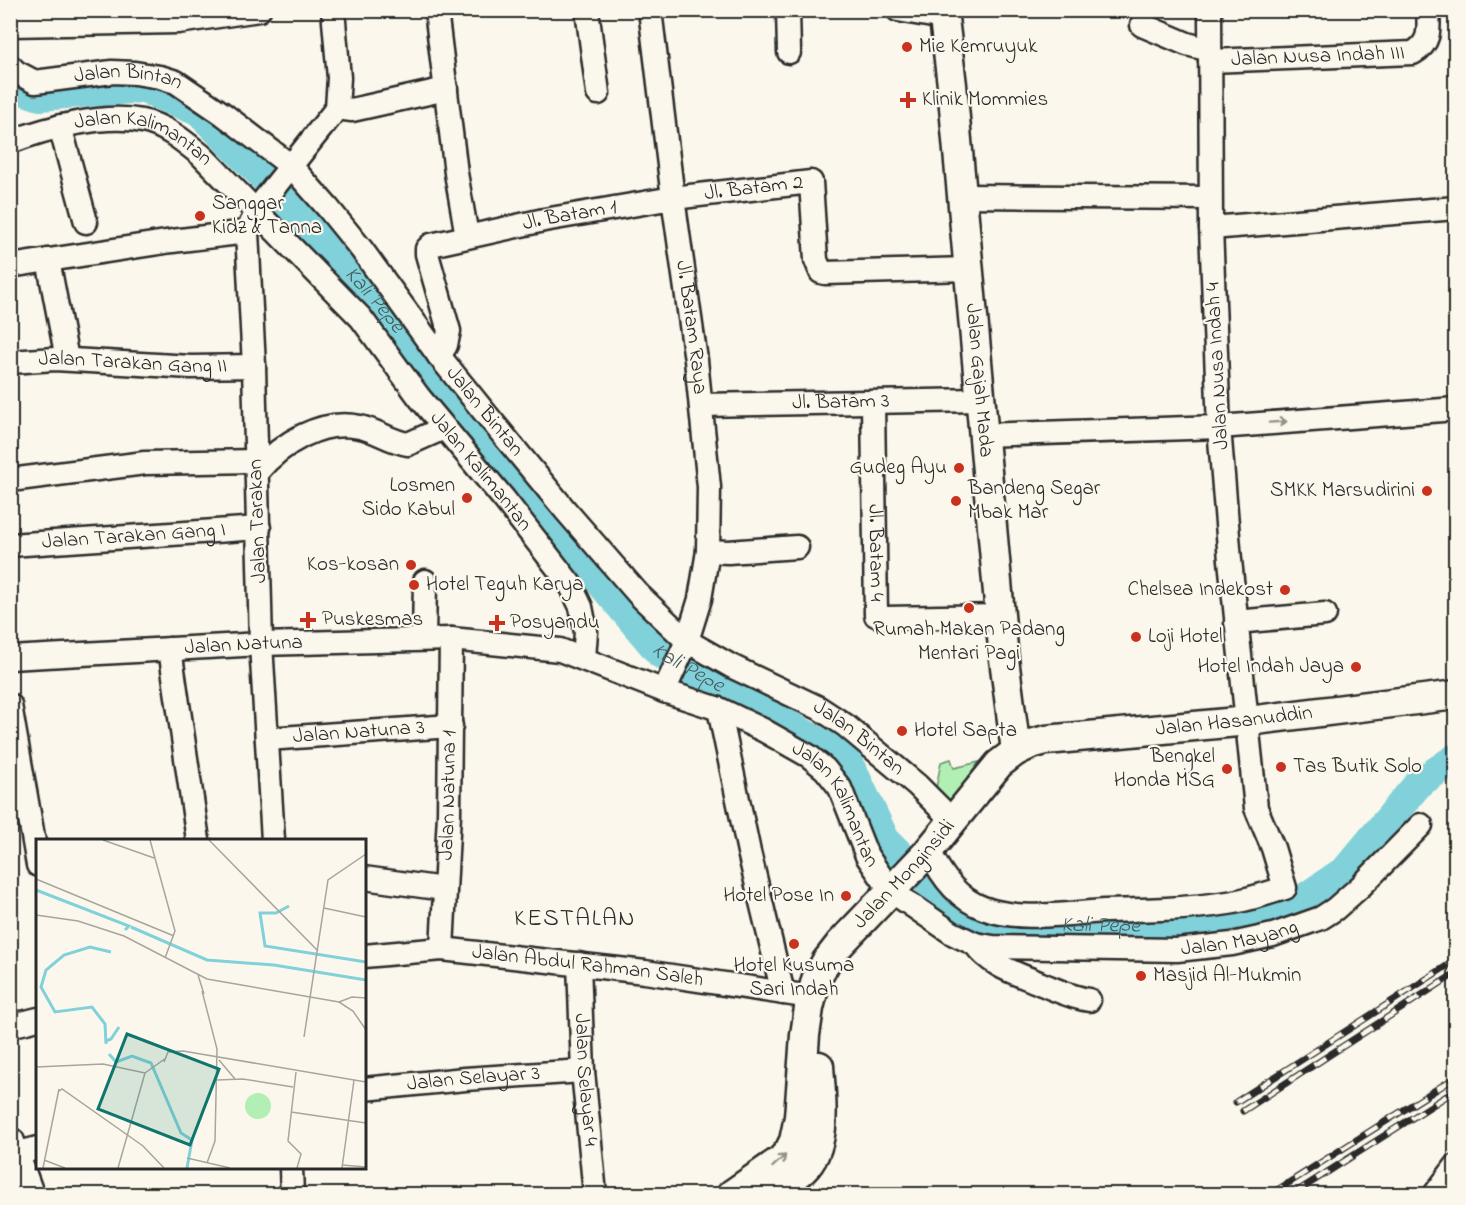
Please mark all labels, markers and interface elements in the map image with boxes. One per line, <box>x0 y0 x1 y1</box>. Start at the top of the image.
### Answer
place label: Mie Kemruyuk <box>919 32 1038 64</box>
street label: Jalan Nusa Indah III <box>1230 38 1405 75</box>
marker: Mie Kemruyuk <box>900 40 914 54</box>
street label: Jalan Bintan <box>72 57 189 98</box>
place label: Klinik Mommies <box>922 85 1048 115</box>
marker: Klinik Mommies <box>899 91 917 109</box>
street label: Jalan Kalimantan <box>72 104 219 173</box>
street label: Jl. Batam 2 <box>703 168 805 209</box>
place label: Sanggar Kidz & Tanna <box>212 189 322 243</box>
street label: Jl. Batam 1 <box>520 193 620 239</box>
marker: Sanggar Kidz & Tanna <box>193 209 207 223</box>
street label: Jl. Batam Raya <box>667 258 714 396</box>
water label: Kali Pepe <box>336 260 412 341</box>
street label: Jalan Nusa Indah 4 <box>1199 281 1237 451</box>
street label: Jalan Gajah Mada <box>957 302 1001 459</box>
street label: Jalan Tarakan Gang II <box>37 344 227 384</box>
street label: Jalan Bintan <box>438 360 530 463</box>
street label: Jl. Batam 3 <box>792 387 890 418</box>
street label: Jalan Kalimantan <box>422 405 539 538</box>
one-way arrow <box>1267 417 1287 428</box>
place label: Gudeg Ayu <box>849 453 947 485</box>
street label: Jalan Tarakan <box>241 458 275 584</box>
marker: Gudeg Ayu <box>952 461 966 475</box>
place label: Losmen Sido Kabul <box>362 471 455 525</box>
place label: Bandeng Segar Mbak Mar <box>967 474 1101 528</box>
place label: SMKK Marsudirini <box>1270 476 1415 506</box>
marker: SMKK Marsudirini <box>1420 484 1434 498</box>
marker: Losmen Sido Kabul <box>460 491 474 505</box>
marker: Bandeng Segar Mbak Mar <box>949 494 963 508</box>
street label: Jl. Batam 4 <box>859 504 891 602</box>
street label: Jalan Tarakan Gang I <box>41 515 227 558</box>
place label: Kos-kosan <box>307 550 399 580</box>
marker: Kos-kosan <box>404 558 418 572</box>
place label: Hotel Teguh Karya <box>426 570 583 602</box>
place label: Chelsea Indekost <box>1128 575 1273 605</box>
marker: Hotel Teguh Karya <box>407 578 421 592</box>
marker: Chelsea Indekost <box>1278 583 1292 597</box>
marker: Rumah Makan Padang Mentari Pagi <box>962 601 976 615</box>
place label: Puskesmas <box>322 605 423 635</box>
place label: Posyandu <box>510 608 600 640</box>
marker: Puskesmas <box>299 611 317 629</box>
marker: Posyandu <box>488 614 506 632</box>
place label: Rumah Makan Padang Mentari Pagi <box>873 615 1065 671</box>
place label: Loji Hotel <box>1148 622 1223 652</box>
street label: Jalan Natuna <box>184 628 303 663</box>
marker: Loji Hotel <box>1129 630 1143 644</box>
water label: Kali Pepe <box>643 637 731 703</box>
place label: Hotel Indah Jaya <box>1197 652 1344 684</box>
marker: Hotel Indah Jaya <box>1349 660 1363 674</box>
street label: Jalan Bintan <box>807 693 911 783</box>
street label: Jalan Hasanuddin <box>1154 698 1314 745</box>
street label: Jalan Natuna 3 <box>292 713 426 752</box>
place label: Hotel Sapta <box>914 716 1017 746</box>
marker: Hotel Sapta <box>895 724 909 738</box>
street label: Jalan Natuna 1 <box>432 730 465 861</box>
street label: Jalan Kalimantan <box>786 734 886 874</box>
place label: Bengkel Honda MSG <box>1114 742 1215 796</box>
place label: Tas Butik Solo <box>1293 752 1422 782</box>
marker: Tas Butik Solo <box>1274 760 1288 774</box>
marker: Bengkel Honda MSG <box>1220 762 1234 776</box>
street label: Jalan Monginsidi <box>846 813 963 936</box>
inset map <box>36 839 366 1169</box>
place label: Hotel Pose In <box>723 881 834 911</box>
marker: Hotel Pose In <box>839 889 853 903</box>
district label: KESTALAN <box>514 902 636 937</box>
water label: Kali Pepe <box>1061 910 1141 943</box>
street label: Jalan Mayang <box>1179 912 1303 964</box>
marker: Hotel Kusuma Sari Indah <box>787 937 801 951</box>
street label: Jalan Abdul Rahman Saleh <box>470 938 705 996</box>
place label: Hotel Kusuma Sari Indah <box>734 951 854 1005</box>
place label: Masjid Al-Mukmin <box>1153 961 1301 991</box>
marker: Masjid Al-Mukmin <box>1134 969 1148 983</box>
street label: Jalan Selayar 4 <box>566 1013 605 1148</box>
street label: Jalan Selayar 3 <box>406 1059 541 1100</box>
one-way arrow <box>771 1154 786 1168</box>

